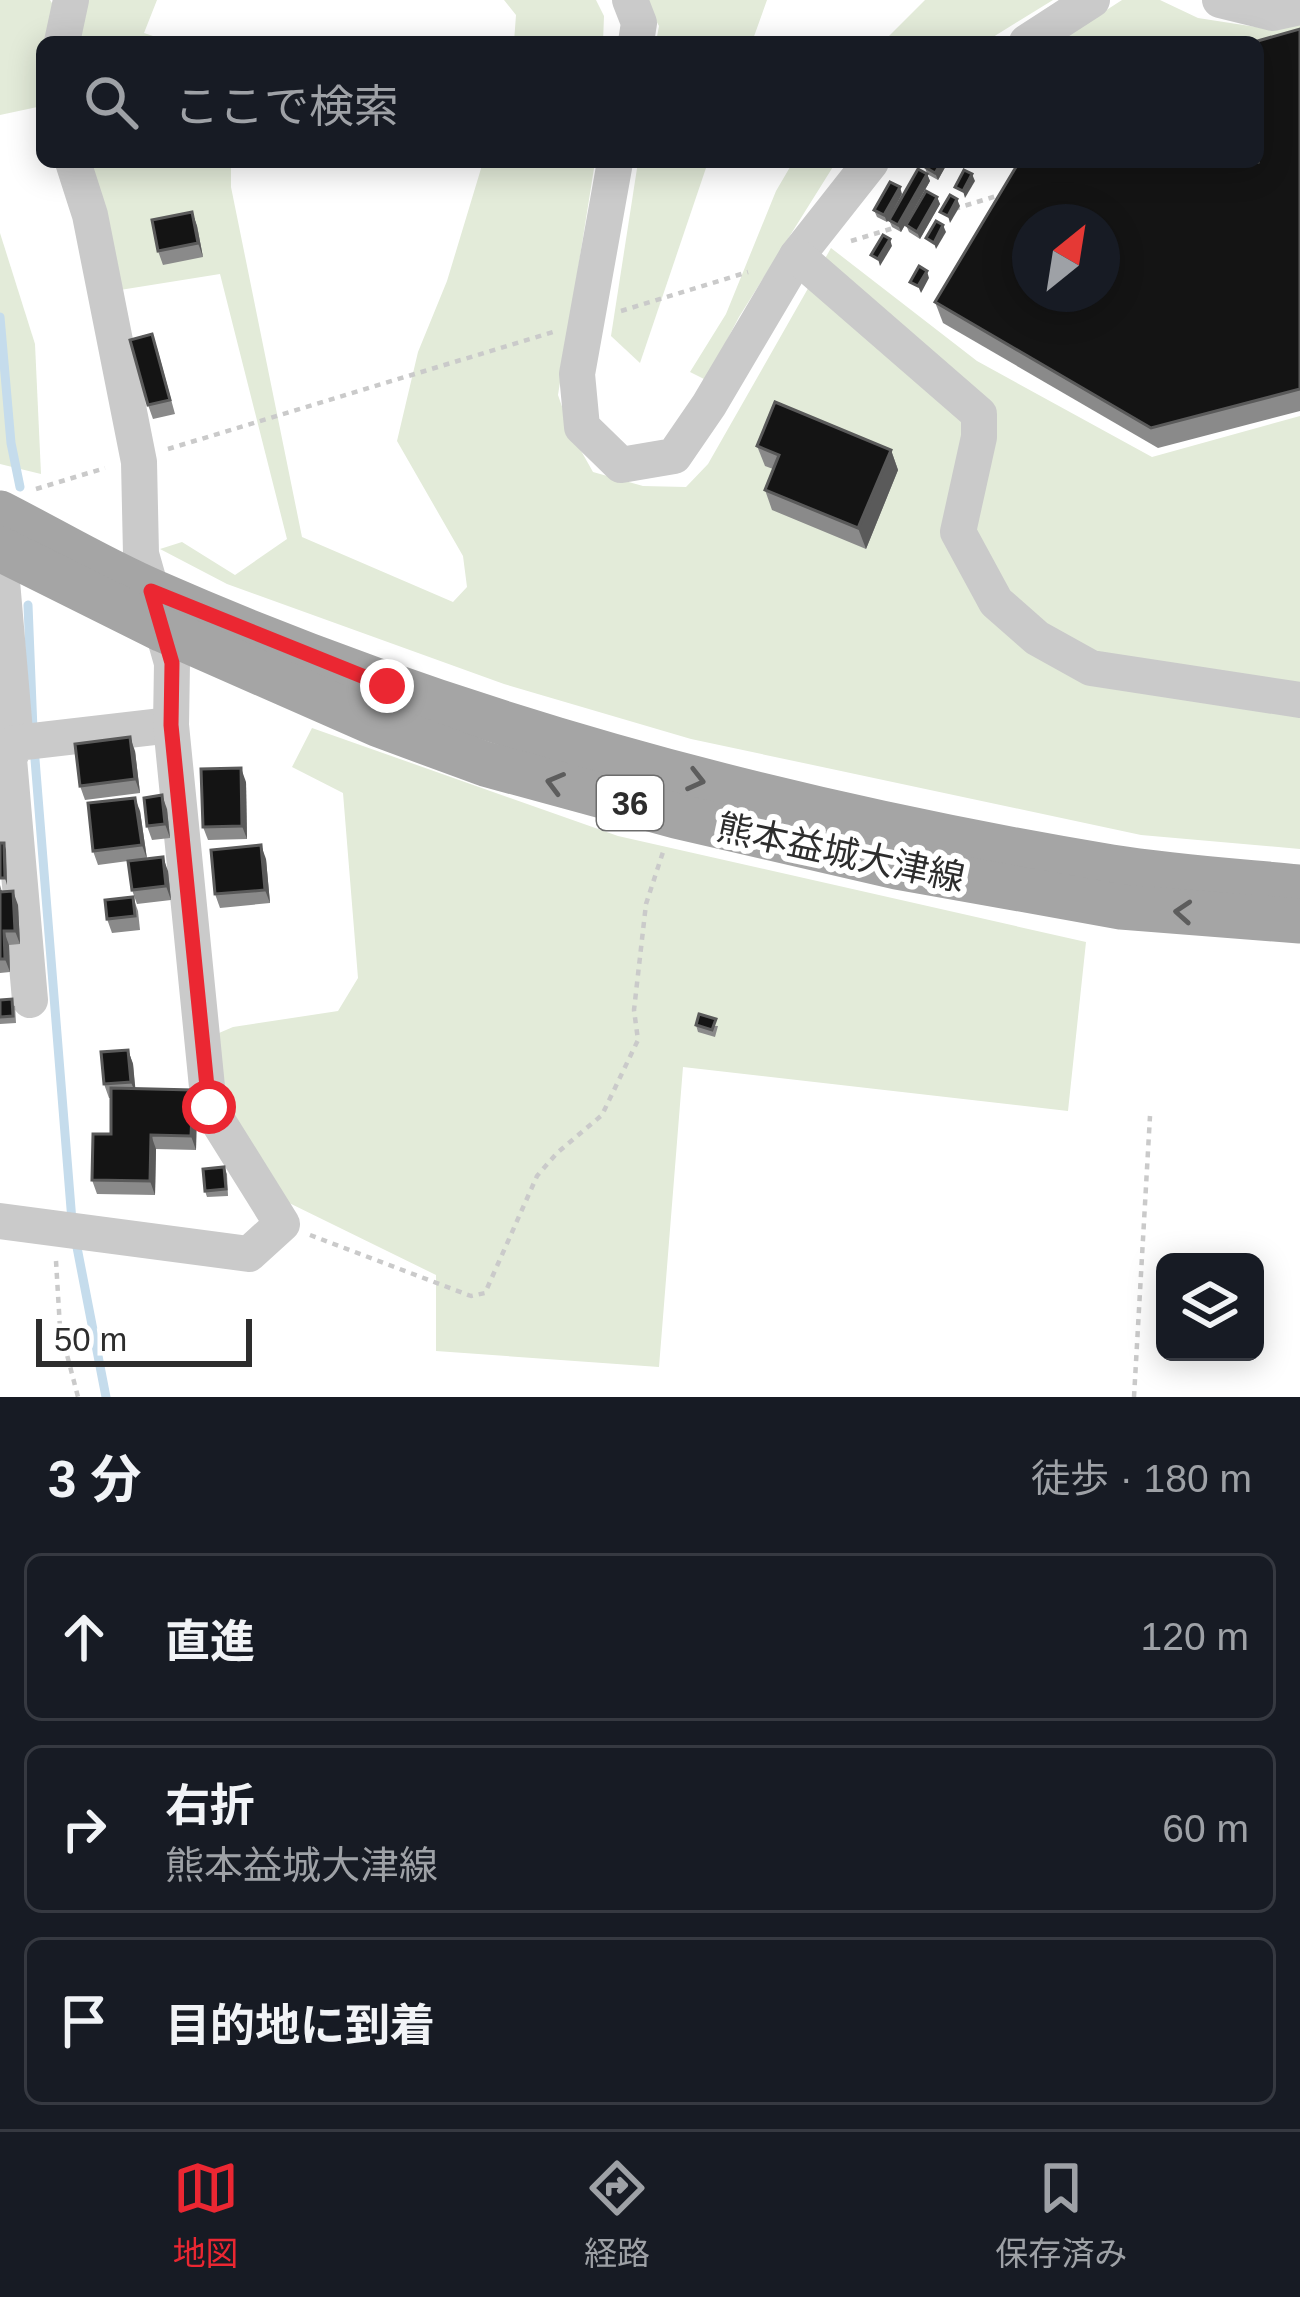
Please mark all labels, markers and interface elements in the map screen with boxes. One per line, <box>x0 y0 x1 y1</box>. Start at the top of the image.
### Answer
search box <box>36 36 1264 168</box>
icon: search <box>78 69 144 135</box>
text: ここで検索 <box>174 81 399 132</box>
north arrow <box>1012 204 1120 312</box>
route end <box>360 659 414 713</box>
one-way arrow <box>685 766 705 791</box>
one-way arrow <box>546 772 566 797</box>
road number: 36 <box>597 776 663 830</box>
street label: 熊本益城大津線 <box>713 806 968 899</box>
one-way arrow <box>1173 899 1192 925</box>
route start <box>182 1080 236 1134</box>
map controls <box>1156 1253 1264 1361</box>
button: layers <box>1156 1253 1264 1361</box>
scale bar <box>36 1313 252 1366</box>
text: 50 m <box>54 1321 127 1358</box>
text: 3 分 <box>48 1451 142 1508</box>
text: 徒歩 · 180 m <box>1031 1457 1252 1500</box>
icon: ahead <box>51 1604 117 1670</box>
text: 120 m <box>1141 1615 1249 1658</box>
text: 直進 <box>165 1616 255 1667</box>
text: 右折 <box>165 1780 255 1831</box>
icon: right <box>51 1796 117 1862</box>
text: 60 m <box>1162 1807 1249 1850</box>
text: 熊本益城大津線 <box>165 1844 438 1887</box>
icon: arrive <box>51 1988 117 2054</box>
text: 目的地に到着 <box>165 2000 435 2051</box>
tab: 地図 <box>173 2155 239 2275</box>
tab: 経路 <box>584 2155 650 2275</box>
tab: 保存済み <box>995 2155 1127 2275</box>

